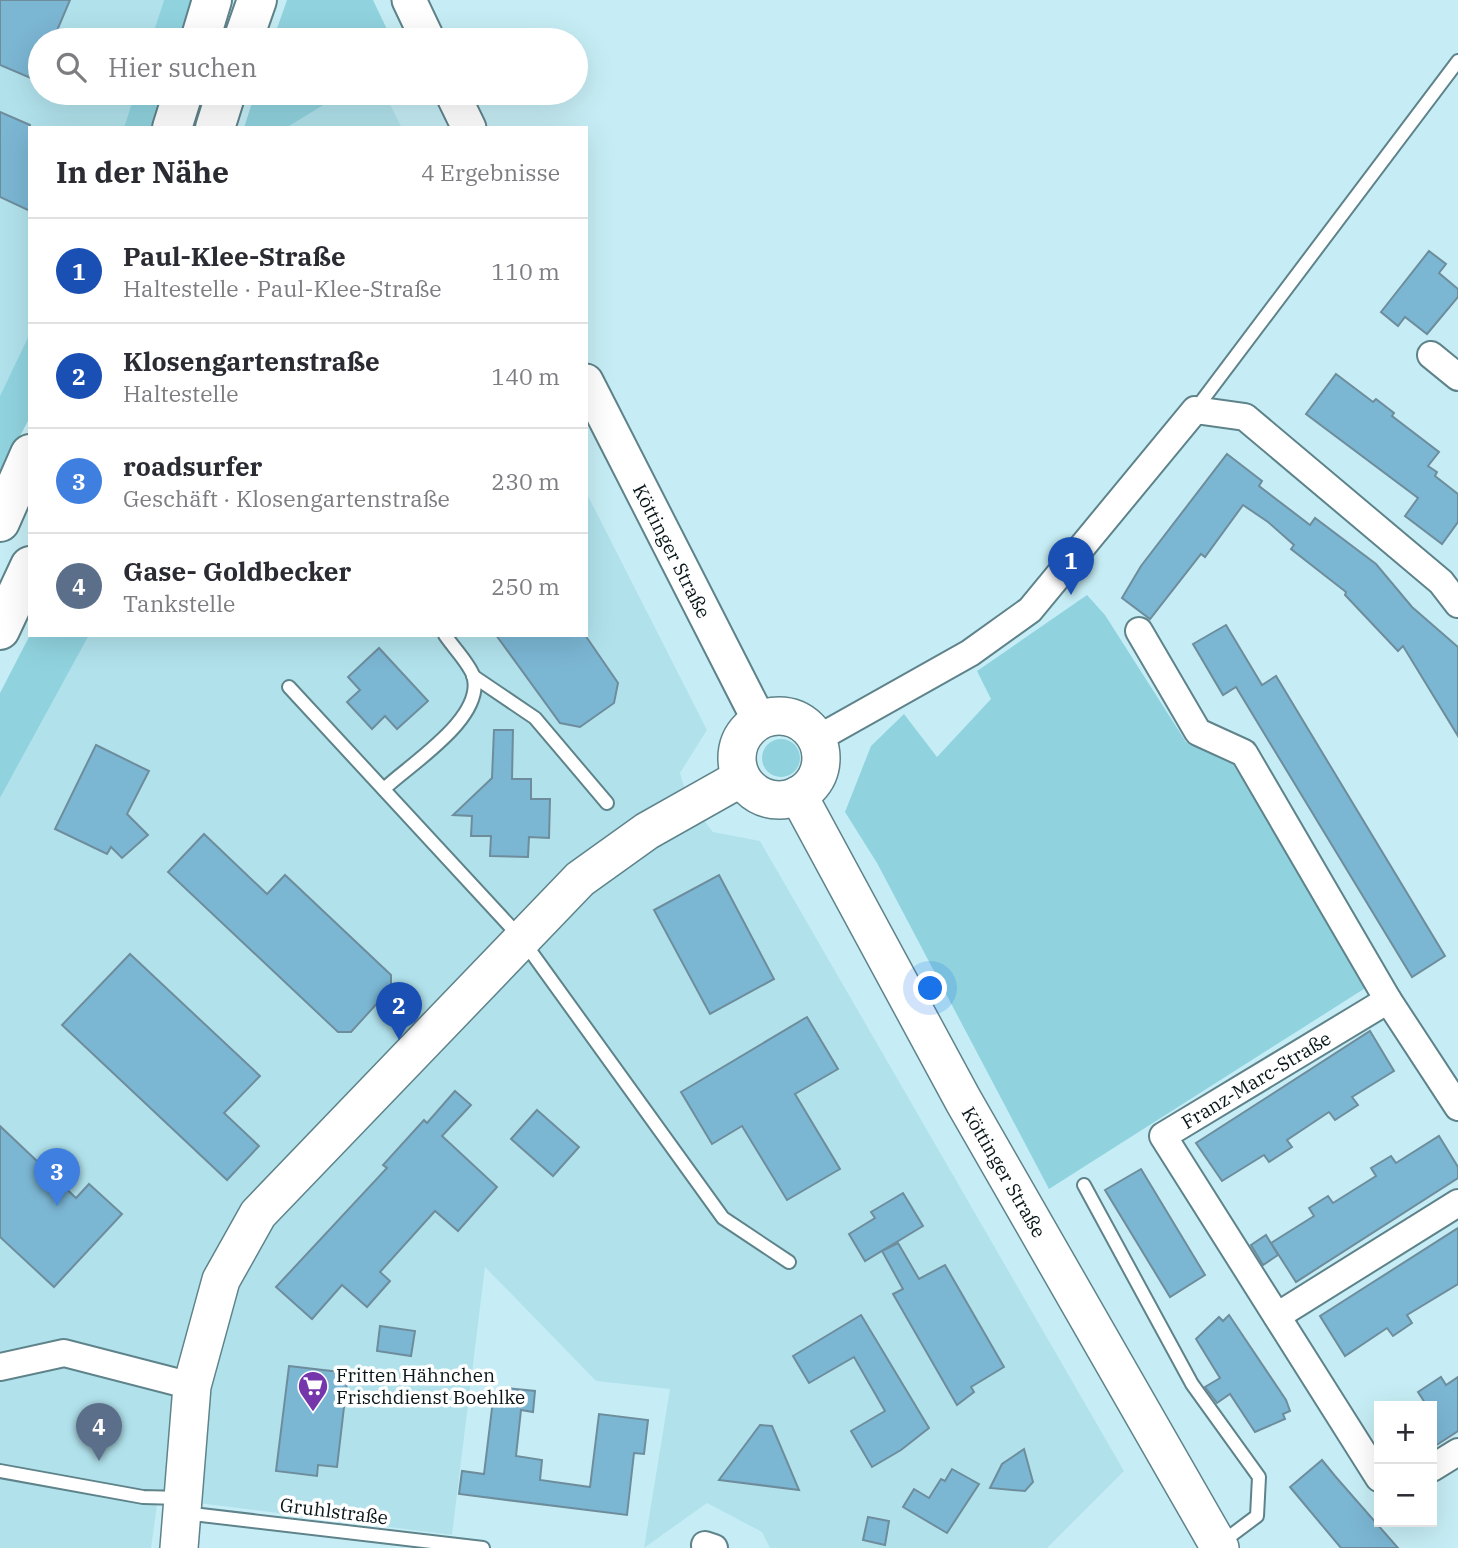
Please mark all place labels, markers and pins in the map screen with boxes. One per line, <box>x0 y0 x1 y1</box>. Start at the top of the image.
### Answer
pin: 1 <box>1048 537 1094 595</box>
pin: 2 <box>376 982 422 1040</box>
pin: 3 <box>34 1148 80 1206</box>
place label: Fritten Hähnchen Frischdienst Boehlke <box>336 1363 525 1409</box>
supermarket icon: Fritten Hähnchen Frischdienst Boehlke <box>296 1369 330 1413</box>
pin: 4 <box>76 1403 122 1461</box>

